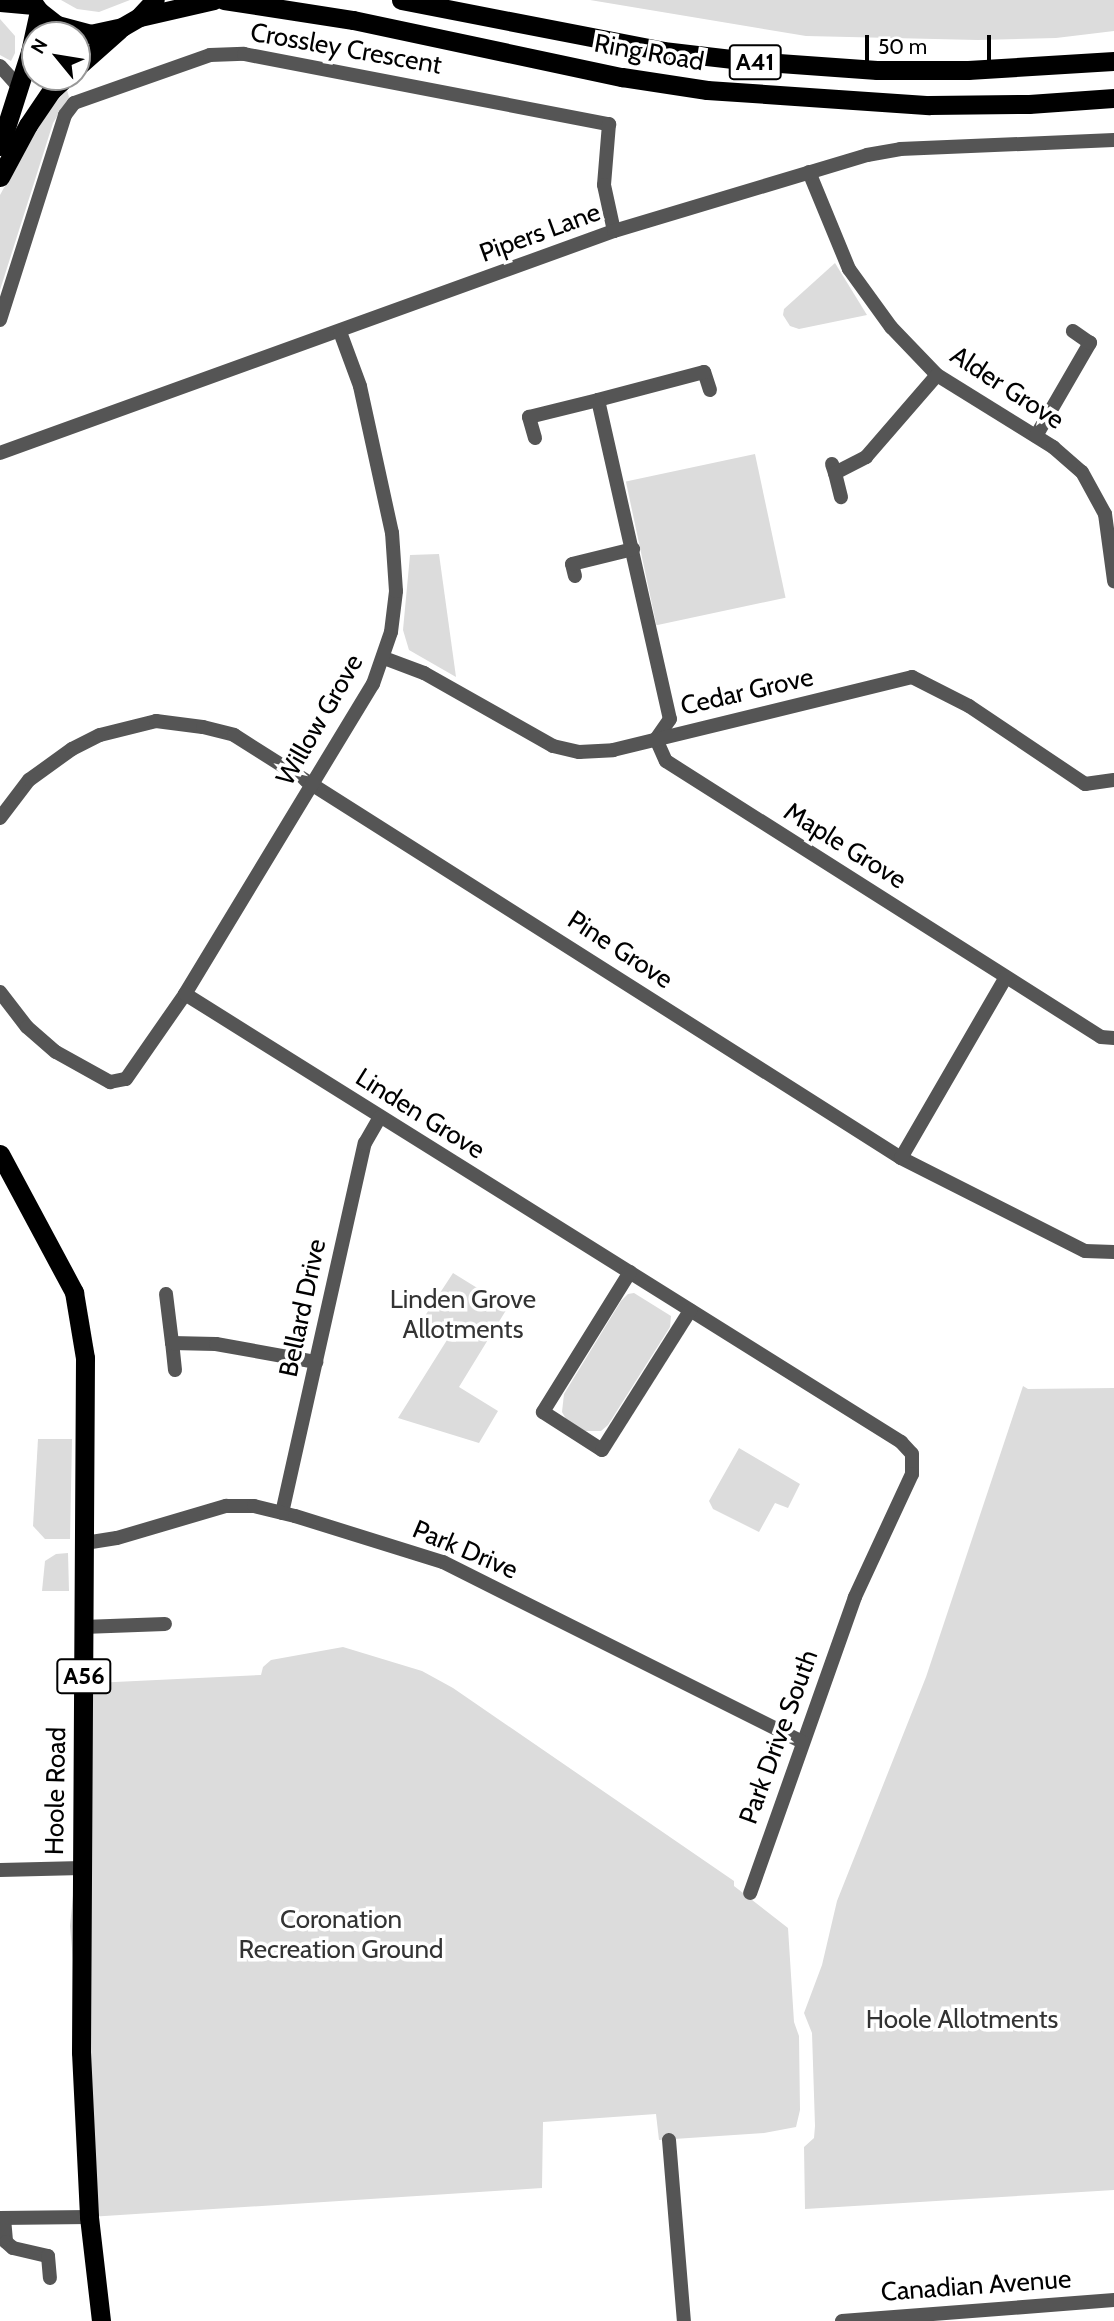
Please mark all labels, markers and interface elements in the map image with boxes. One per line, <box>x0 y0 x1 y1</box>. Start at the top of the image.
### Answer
street label: Crossley Crescent <box>248 17 444 81</box>
north arrow <box>21 21 91 91</box>
scale bar <box>869 21 995 65</box>
street label: Ring Road <box>592 28 706 78</box>
text: 50 m <box>878 34 927 59</box>
text: N <box>26 35 52 58</box>
road number: A41 <box>727 42 783 82</box>
street label: Pipers Lane <box>475 197 605 269</box>
street label: Alder Grove <box>945 340 1069 436</box>
street label: Willow Grove <box>270 649 370 791</box>
street label: Cedar Grove <box>678 662 816 722</box>
street label: Maple Grove <box>778 796 912 896</box>
street label: Pine Grove <box>562 904 678 996</box>
street label: Linden Grove <box>350 1062 490 1166</box>
street label: Bellard Drive <box>273 1236 333 1380</box>
park label: Linden Grove Allotments <box>390 1284 536 1346</box>
street label: Park Drive <box>408 1514 522 1586</box>
street label: Park Drive South <box>733 1646 825 1828</box>
road number: A56 <box>56 1656 112 1696</box>
street label: Hoole Road <box>39 1727 73 1855</box>
park label: Coronation Recreation Ground <box>239 1904 443 1966</box>
park label: Hoole Allotments <box>866 2004 1058 2036</box>
street label: Canadian Avenue <box>880 2264 1072 2308</box>

